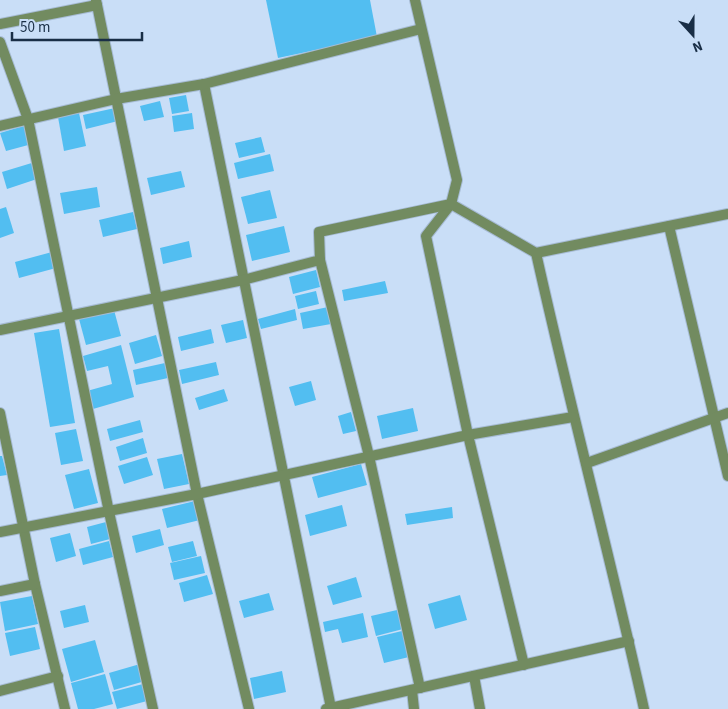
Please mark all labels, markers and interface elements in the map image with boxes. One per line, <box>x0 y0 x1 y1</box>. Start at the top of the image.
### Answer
scale bar <box>12 10 142 42</box>
north arrow <box>668 10 718 60</box>
text: 50 m <box>20 17 50 38</box>
text: N <box>689 35 705 57</box>

